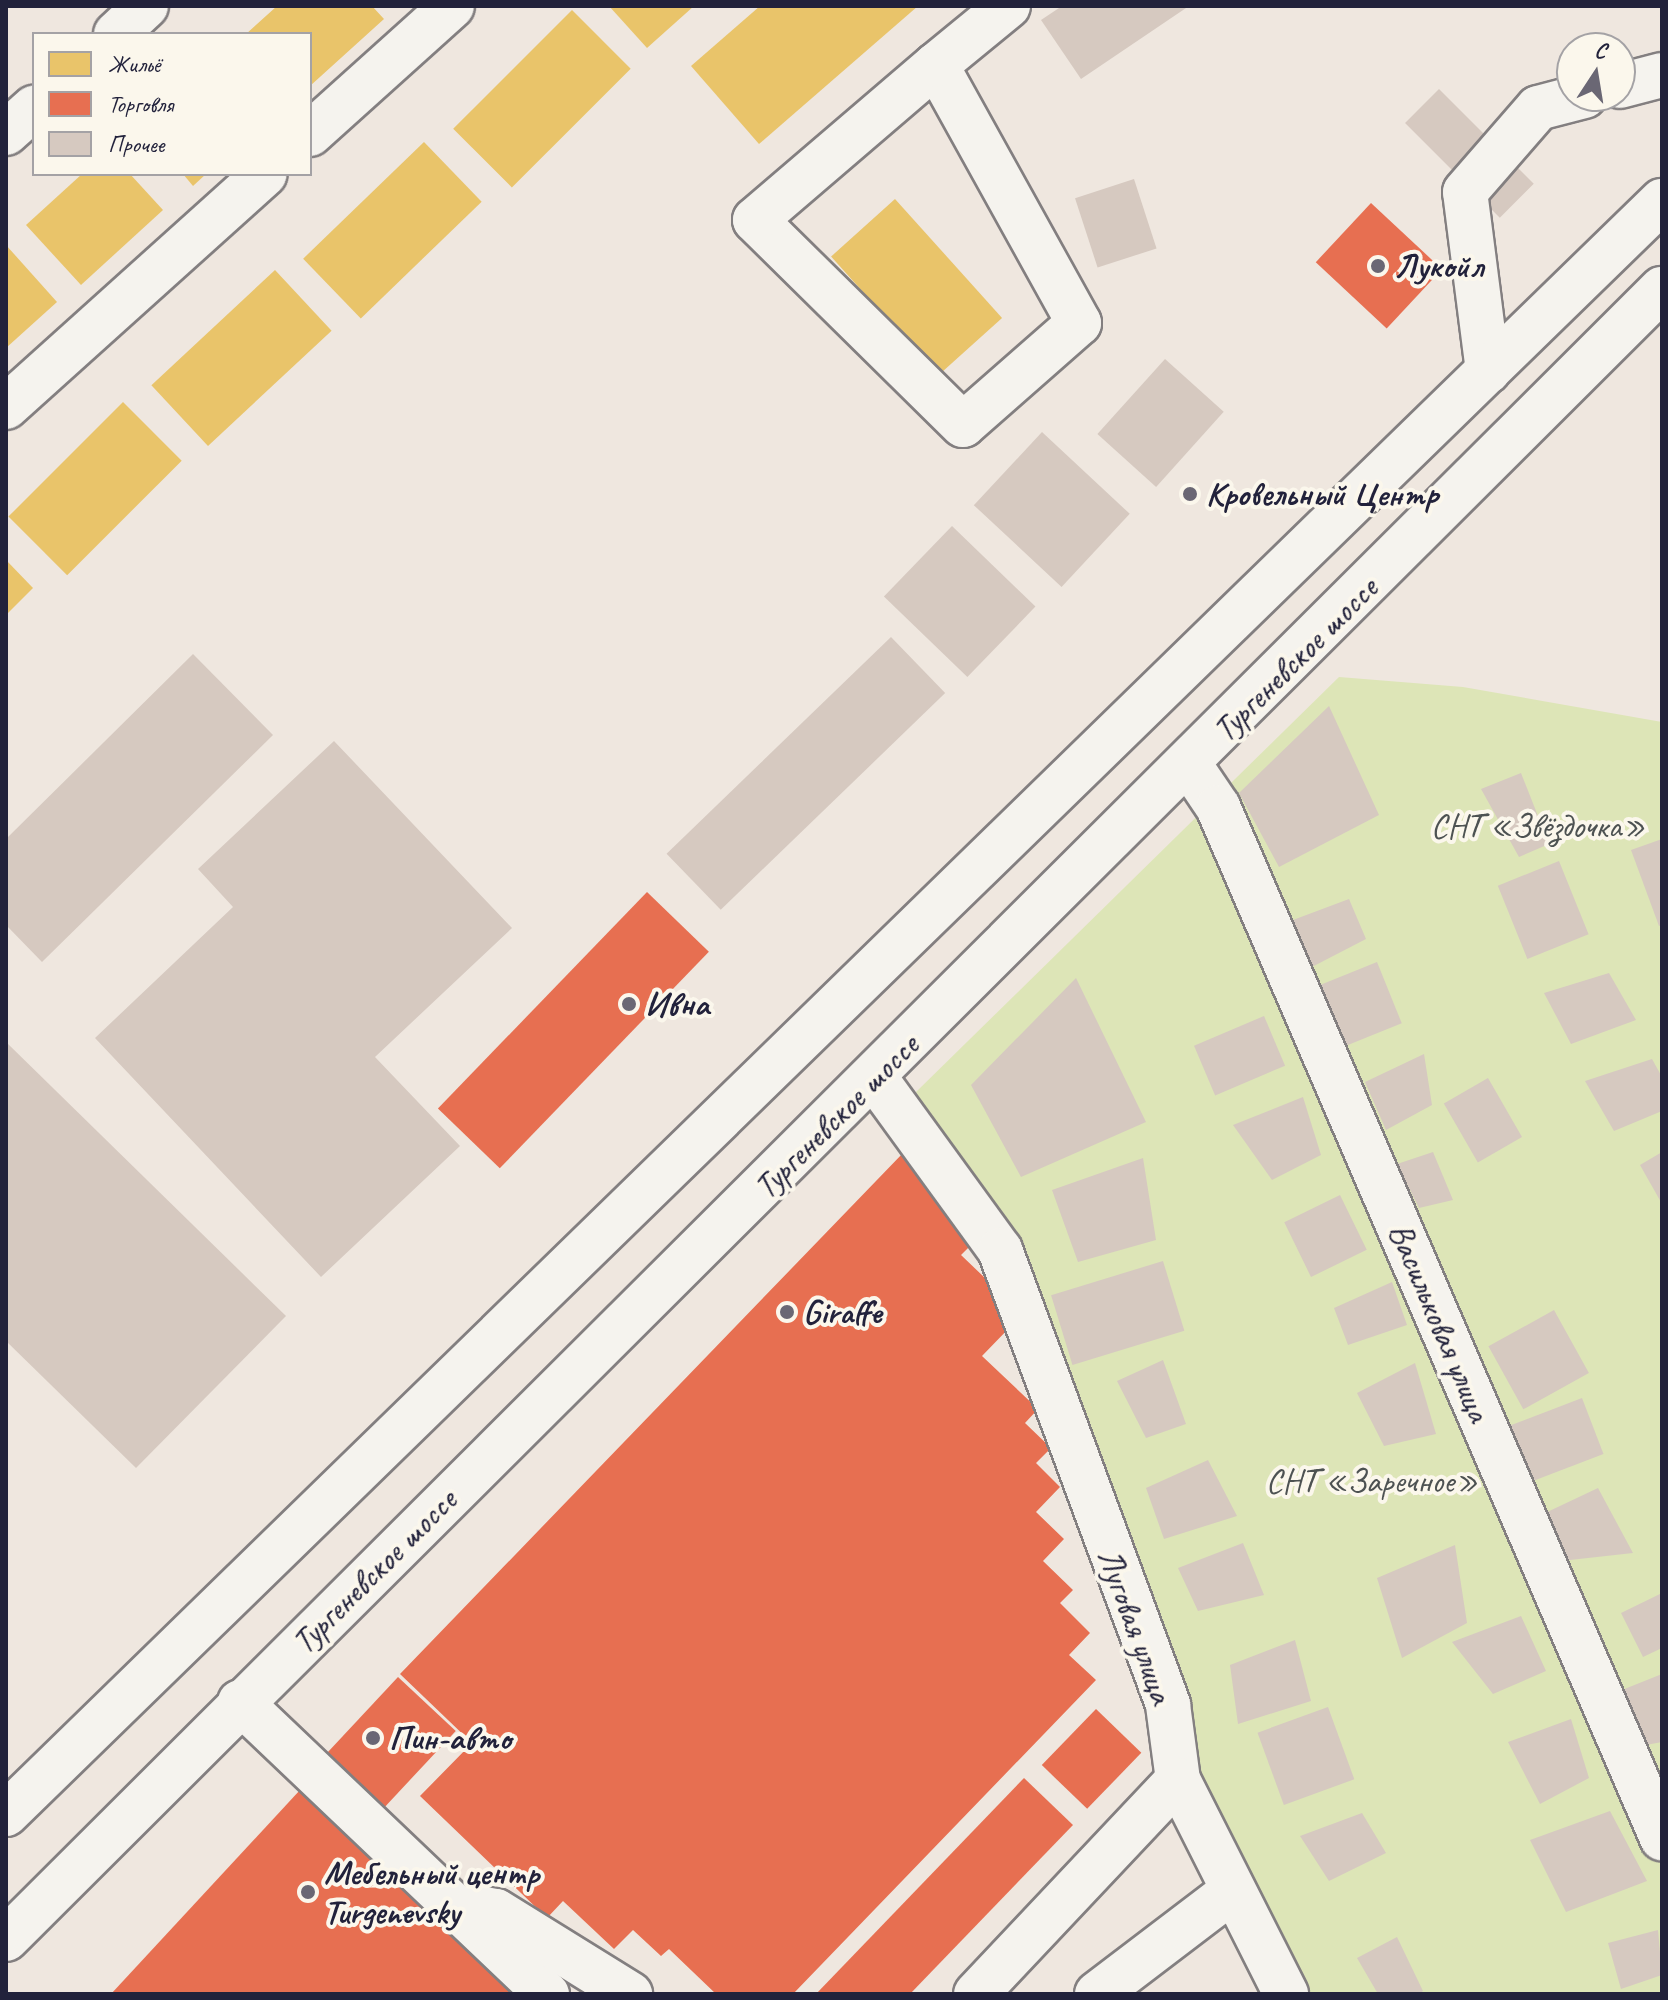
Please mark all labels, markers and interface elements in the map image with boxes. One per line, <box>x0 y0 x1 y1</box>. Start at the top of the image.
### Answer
legend <box>32 32 312 176</box>
north arrow <box>1556 32 1636 112</box>
text: С <box>1592 36 1609 65</box>
text: Жильё <box>108 49 160 79</box>
text: Торговля <box>108 89 173 119</box>
text: Прочее <box>108 129 164 159</box>
place label: Лукойл <box>1394 246 1483 286</box>
marker: Лукойл <box>1369 257 1387 275</box>
place label: Кровельный Центр <box>1206 474 1439 514</box>
marker: Кровельный Центр <box>1181 485 1199 503</box>
street label: Тургеневское шоссе <box>1204 568 1386 750</box>
park label: СНТ «Звёздочка» <box>1431 806 1645 846</box>
place label: Ивна <box>645 984 709 1024</box>
marker: Ивна <box>620 995 638 1013</box>
street label: Тургеневское шоссе <box>745 1025 927 1207</box>
street label: Васильковая улица <box>1379 1216 1501 1428</box>
place label: Giraffe <box>803 1292 881 1332</box>
marker: Giraffe <box>778 1303 796 1321</box>
park label: СНТ «Заречное» <box>1266 1461 1478 1501</box>
street label: Тургеневское шоссе <box>283 1480 465 1662</box>
street label: Луговая улица <box>1089 1542 1183 1710</box>
place label: Пин-авто <box>389 1718 511 1758</box>
marker: Пин-авто <box>364 1729 382 1747</box>
place label: Мебельный центр Turgenevsky <box>324 1852 539 1932</box>
marker: Мебельный центр Turgenevsky <box>299 1883 317 1901</box>

